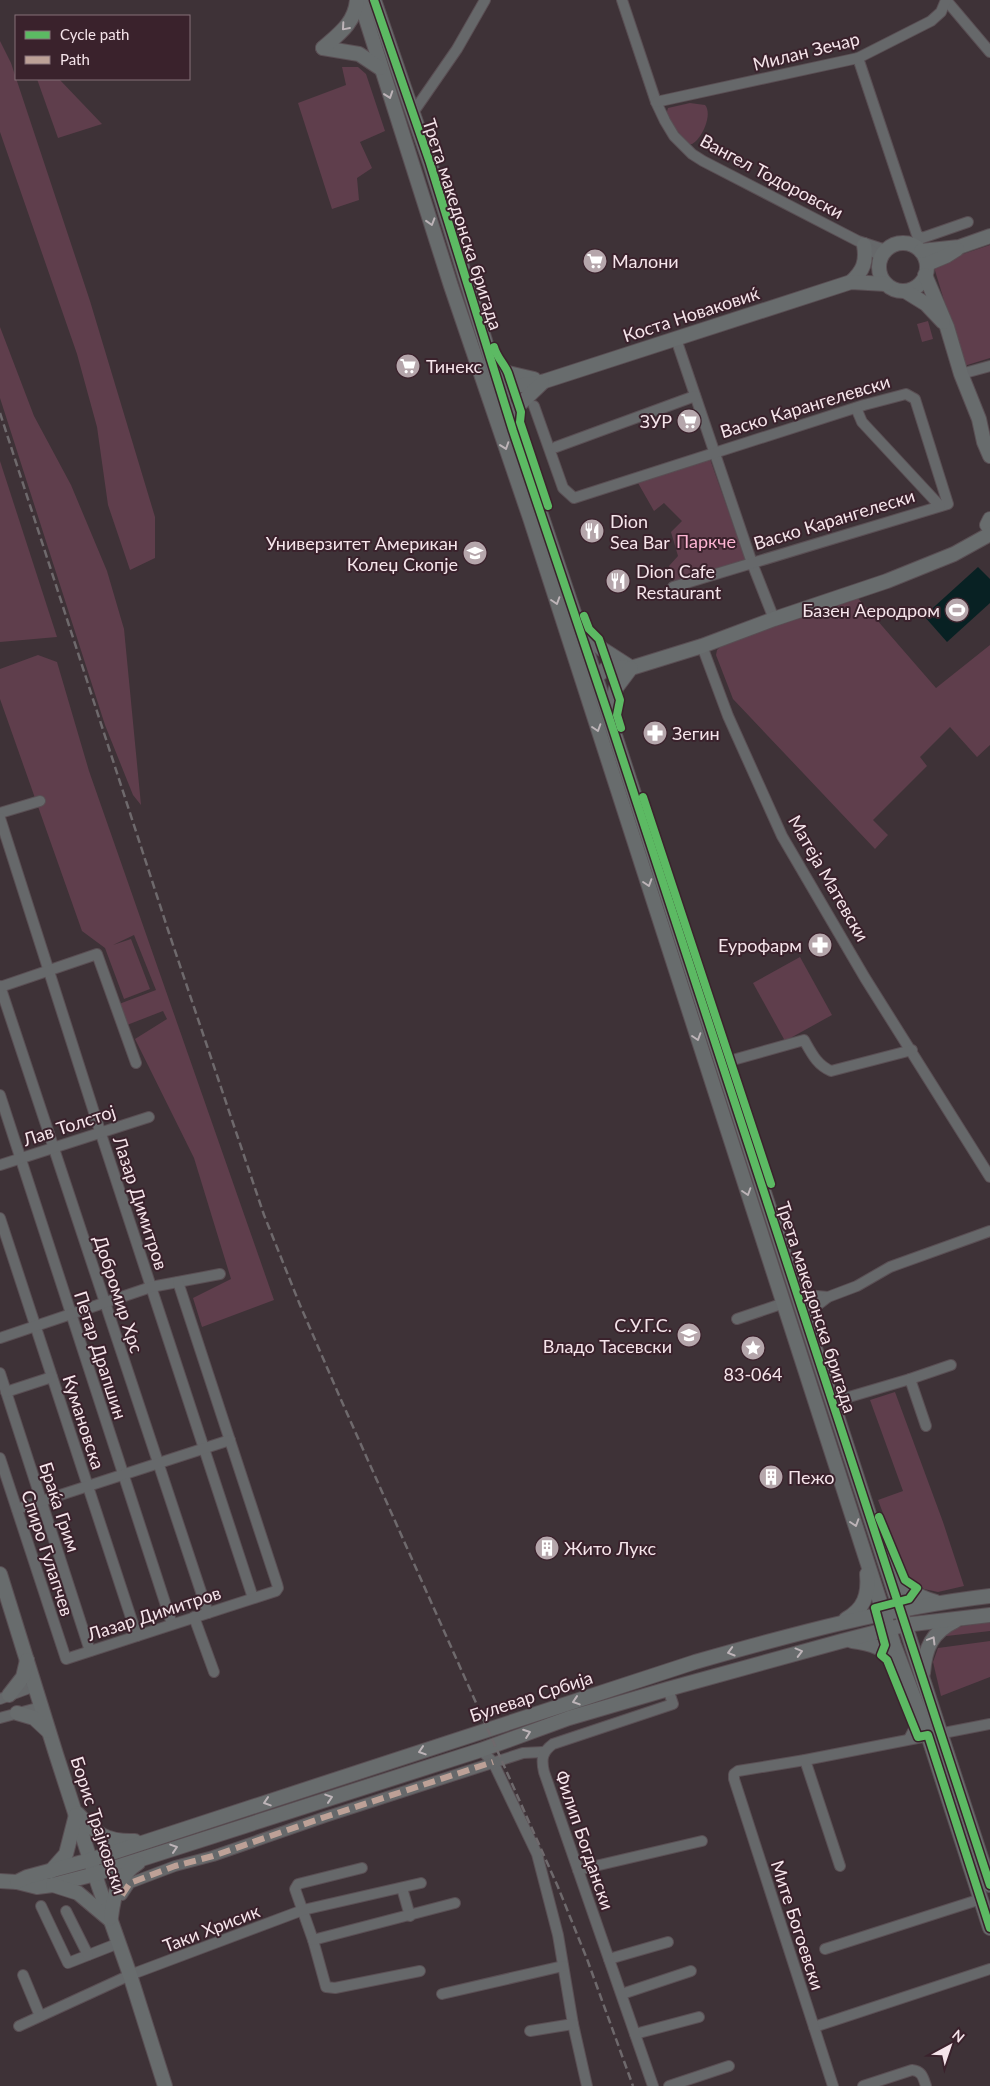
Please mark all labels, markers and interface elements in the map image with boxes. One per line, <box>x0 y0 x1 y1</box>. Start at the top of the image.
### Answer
legend <box>15 15 190 80</box>
one-way arrow <box>342 22 351 31</box>
text: Cycle path <box>60 25 129 43</box>
street label: Милан Зечар <box>750 27 862 75</box>
text: Path <box>60 50 90 68</box>
one-way arrow <box>384 90 394 98</box>
street label: Трета македонска бригада <box>418 116 508 332</box>
street label: Вангел Тодоровски <box>697 129 847 223</box>
one-way arrow <box>425 218 435 226</box>
supermarket icon: Малони <box>582 248 608 274</box>
place label: Малони <box>612 250 679 272</box>
street label: Коста Новаковиќ <box>620 281 763 346</box>
supermarket icon: Тинекс <box>395 353 421 379</box>
place label: Тинекс <box>426 355 483 377</box>
street label: Васко Карангелевски <box>717 370 893 442</box>
supermarket icon: ЗУР <box>676 408 702 434</box>
place label: ЗУР <box>640 410 672 432</box>
one-way arrow <box>499 442 509 450</box>
street label: Васко Карангелески <box>751 484 917 554</box>
place label: Dion Sea Bar <box>610 510 670 553</box>
restaurant icon: Dion Sea Bar <box>579 518 605 544</box>
park label: Паркче <box>676 530 736 552</box>
place label: Универзитет Американ Колеџ Скопје <box>266 532 458 575</box>
school or university icon: Универзитет Американ Колеџ Скопје <box>462 540 488 566</box>
place label: Dion Cafe Restaurant <box>636 560 722 603</box>
restaurant icon: Dion Cafe Restaurant <box>605 568 631 594</box>
one-way arrow <box>550 596 560 604</box>
sports icon: Базен Аеродром <box>944 597 970 623</box>
place label: Базен Аеродром <box>802 599 940 621</box>
pharmacy icon: Зегин <box>642 720 668 746</box>
place label: Зегин <box>672 722 720 744</box>
one-way arrow <box>591 723 601 732</box>
street label: Матеја Матевски <box>784 811 874 945</box>
one-way arrow <box>642 878 652 886</box>
pharmacy icon: Еурофарм <box>807 932 833 958</box>
place label: Еурофарм <box>718 934 802 956</box>
one-way arrow <box>692 1032 702 1041</box>
street label: Лав Толстој <box>19 1100 118 1151</box>
street label: Лазар Димитров <box>109 1132 173 1273</box>
one-way arrow <box>742 1187 752 1196</box>
street label: Трета македонска бригада <box>772 1199 862 1415</box>
street label: Добромир Хрс <box>90 1232 149 1356</box>
street label: Петар Драпшин <box>70 1288 132 1422</box>
place label: С.У.Г.С. Владо Тасевски <box>543 1314 672 1357</box>
school or university icon: С.У.Г.С. Владо Тасевски <box>676 1322 702 1348</box>
place icon: 83-064 <box>740 1335 766 1361</box>
place label: 83-064 <box>724 1363 782 1385</box>
street label: Кумановска <box>58 1372 110 1472</box>
street label: Браќа Грим <box>35 1459 85 1555</box>
building icon: Пежо <box>758 1464 784 1490</box>
place label: Пежо <box>788 1466 834 1488</box>
street label: Спиро Гулапчев <box>17 1487 79 1619</box>
one-way arrow <box>850 1518 860 1526</box>
building icon: Жито Лукс <box>534 1535 560 1561</box>
place label: Жито Лукс <box>564 1537 657 1559</box>
street label: Лазар Димитров <box>83 1581 224 1645</box>
one-way arrow <box>925 1636 935 1645</box>
one-way arrow <box>728 1646 736 1656</box>
one-way arrow <box>795 1648 803 1658</box>
street label: Булевар Србија <box>467 1666 595 1726</box>
one-way arrow <box>573 1695 581 1705</box>
one-way arrow <box>522 1729 531 1739</box>
one-way arrow <box>418 1746 427 1756</box>
street label: Борис Трајковски <box>66 1753 132 1897</box>
street label: Филип Богдански <box>551 1767 619 1913</box>
one-way arrow <box>324 1794 333 1804</box>
one-way arrow <box>264 1796 272 1806</box>
one-way arrow <box>170 1844 178 1854</box>
street label: Мите Богоевски <box>767 1857 829 1993</box>
street label: Таки Хрисик <box>159 1899 263 1957</box>
north arrow <box>925 2021 975 2071</box>
text: N <box>949 2026 968 2046</box>

